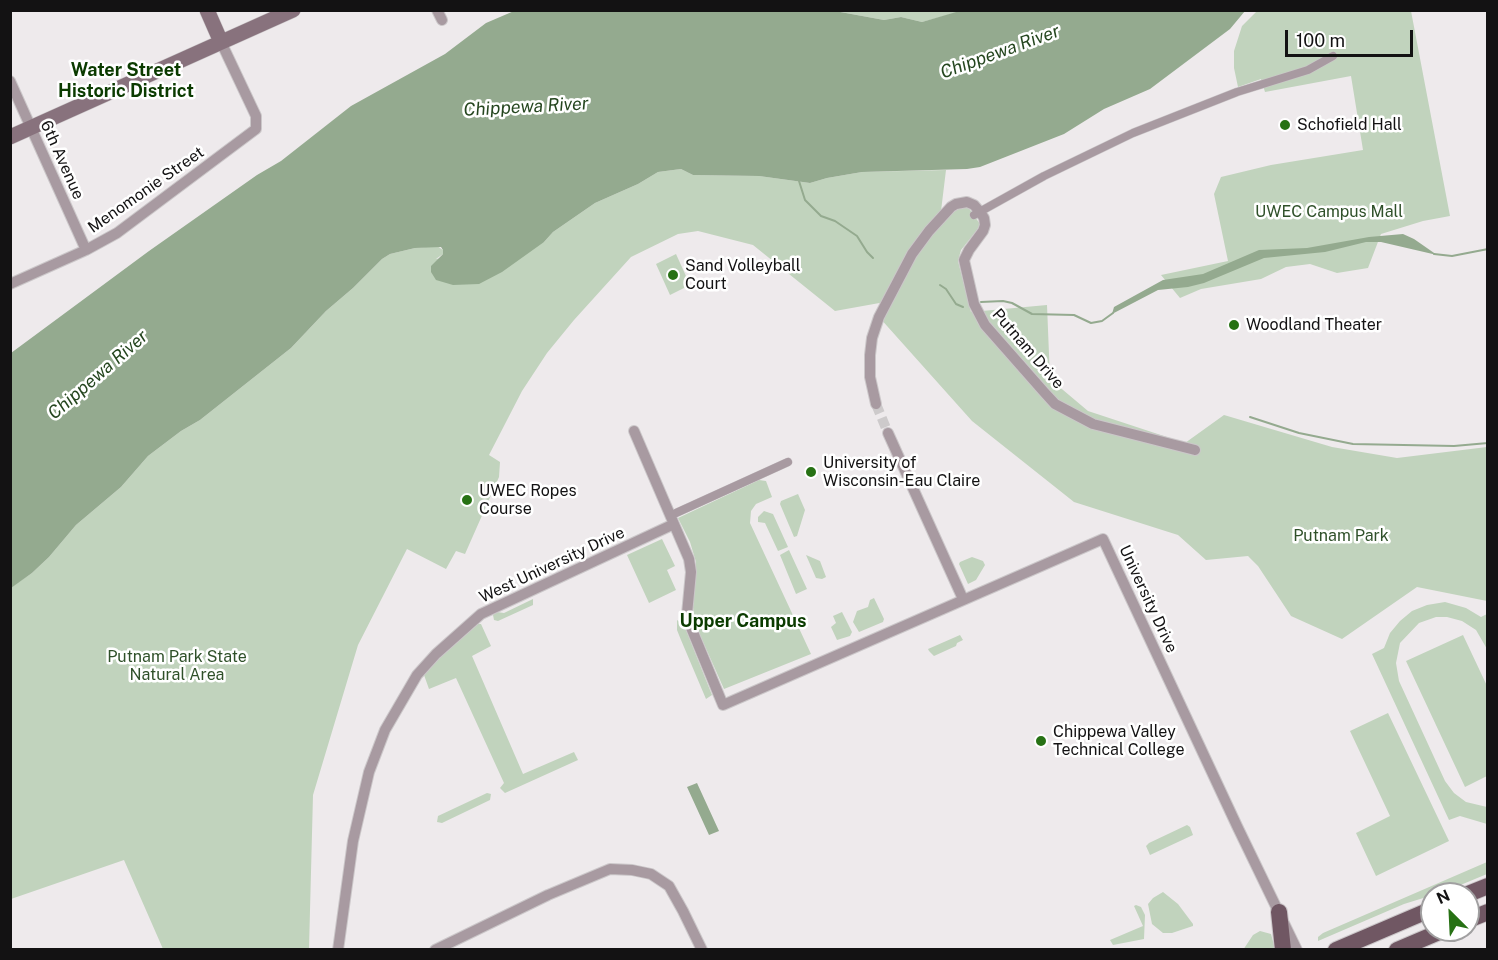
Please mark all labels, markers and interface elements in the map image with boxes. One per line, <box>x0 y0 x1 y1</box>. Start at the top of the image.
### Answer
scale bar <box>1288 18 1416 56</box>
water label: Chippewa River <box>937 20 1063 84</box>
text: 100 m <box>1296 30 1345 51</box>
district label: Water Street Historic District <box>58 59 194 101</box>
water label: Chippewa River <box>463 93 589 121</box>
place label: Schofield Hall <box>1297 115 1402 135</box>
street label: 6th Avenue <box>36 118 88 202</box>
marker: Schofield Hall <box>1278 118 1292 132</box>
street label: Menomonie Street <box>84 143 208 237</box>
park label: UWEC Campus Mall <box>1255 202 1403 222</box>
place label: Sand Volleyball Court <box>685 256 801 294</box>
marker: Sand Volleyball Court <box>666 268 680 282</box>
street label: Putnam Drive <box>988 305 1068 393</box>
place label: Woodland Theater <box>1246 315 1382 335</box>
marker: Woodland Theater <box>1227 318 1241 332</box>
water label: Chippewa River <box>44 326 152 424</box>
place label: University of Wisconsin-Eau Claire <box>823 453 980 491</box>
marker: University of Wisconsin-Eau Claire <box>804 465 818 479</box>
place label: UWEC Ropes Course <box>479 481 577 519</box>
marker: UWEC Ropes Course <box>460 493 474 507</box>
street label: West University Drive <box>476 523 628 607</box>
park label: Putnam Park <box>1293 526 1389 546</box>
street label: University Drive <box>1115 542 1181 656</box>
district label: Upper Campus <box>680 610 806 632</box>
park label: Putnam Park State Natural Area <box>107 647 247 685</box>
place label: Chippewa Valley Technical College <box>1053 722 1184 760</box>
marker: Chippewa Valley Technical College <box>1034 734 1048 748</box>
north arrow <box>1420 882 1480 942</box>
text: N <box>1434 886 1453 908</box>

